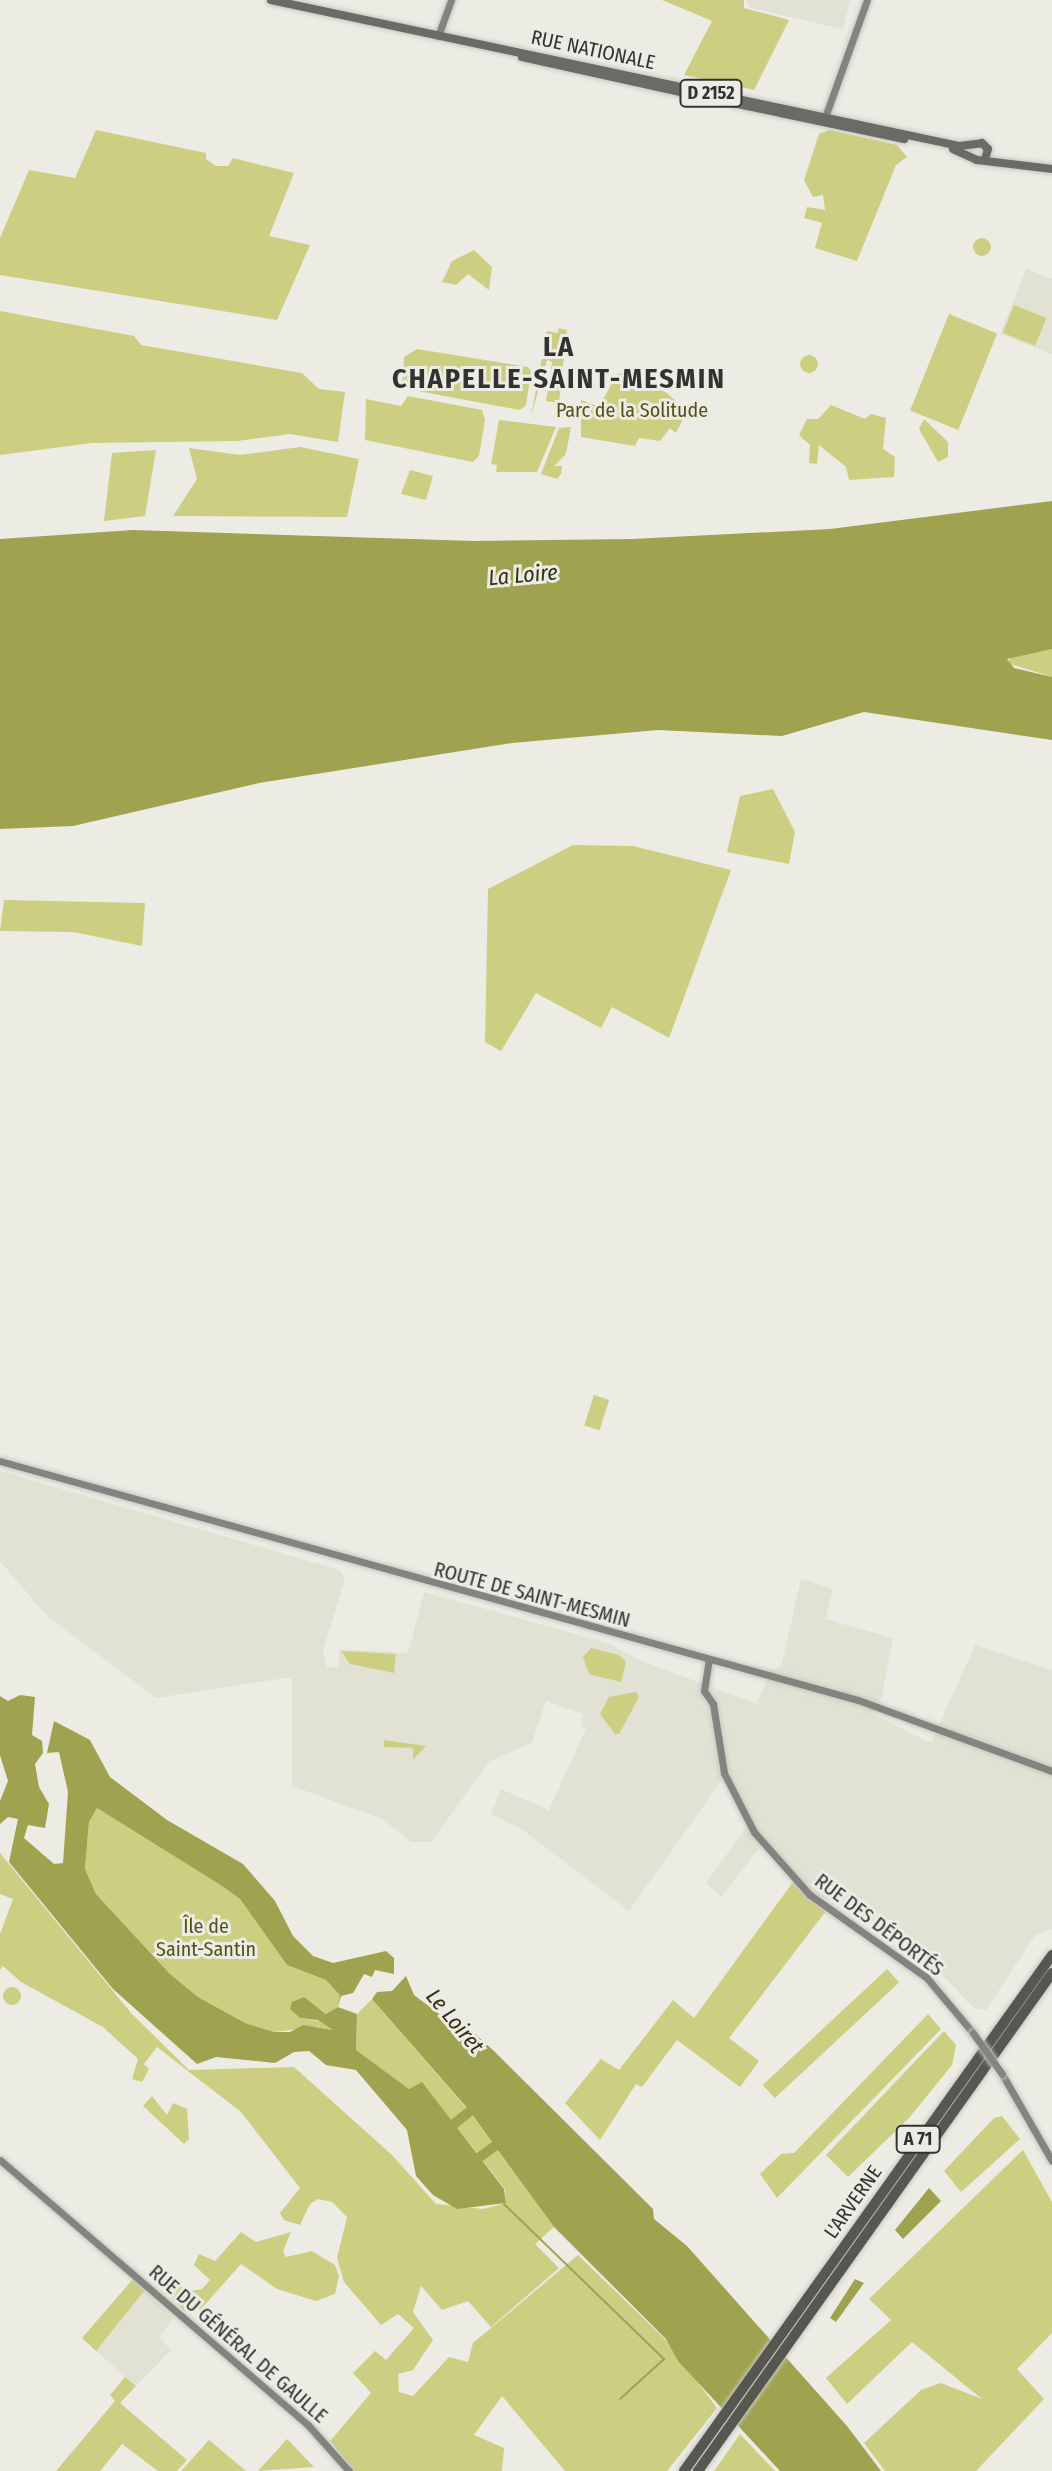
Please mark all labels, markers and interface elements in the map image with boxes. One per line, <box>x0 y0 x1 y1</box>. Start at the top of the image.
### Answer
street label: RUE NATIONALE <box>529 25 657 75</box>
road number: D 2152 <box>679 79 743 107</box>
district label: LA CHAPELLE-SAINT-MESMIN <box>392 330 726 396</box>
park label: Parc de la Solitude <box>556 398 708 422</box>
water label: La Loire <box>487 559 559 591</box>
street label: ROUTE DE SAINT-MESMIN <box>431 1557 633 1633</box>
street label: RUE DES DÉPORTÉS <box>810 1869 948 1981</box>
park label: Île de Saint-Santin <box>156 1914 256 1961</box>
water label: Le Loiret <box>421 1984 489 2058</box>
road number: A 71 <box>894 2125 942 2153</box>
street label: L'ARVERNE <box>819 2161 887 2243</box>
street label: RUE DU GÉNÉRAL DE GAULLE <box>144 2260 332 2428</box>

